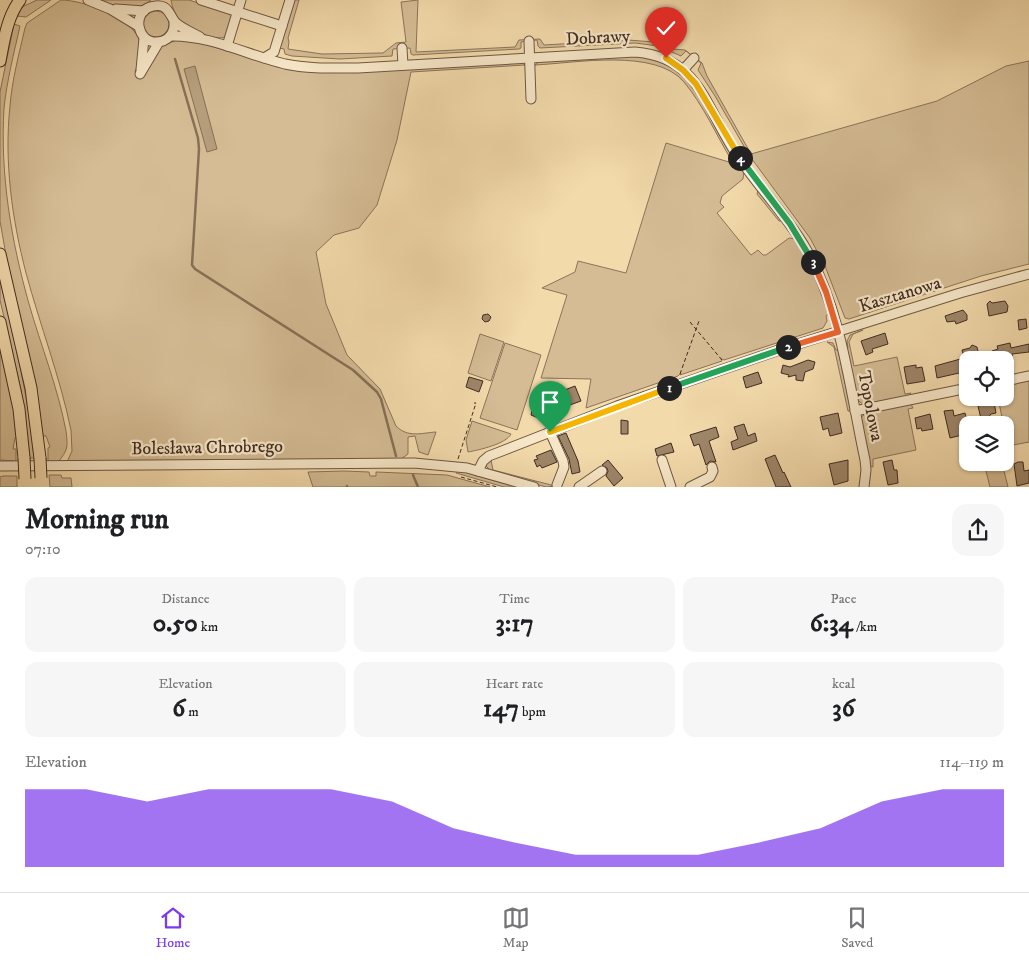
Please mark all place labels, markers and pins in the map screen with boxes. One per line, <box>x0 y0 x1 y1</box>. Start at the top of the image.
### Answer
pin <box>645 7 687 58</box>
pin: 4 <box>728 146 752 170</box>
pin: 3 <box>800 250 826 274</box>
pin: 2 <box>776 334 800 360</box>
pin: 1 <box>656 376 682 400</box>
pin <box>529 381 571 432</box>

